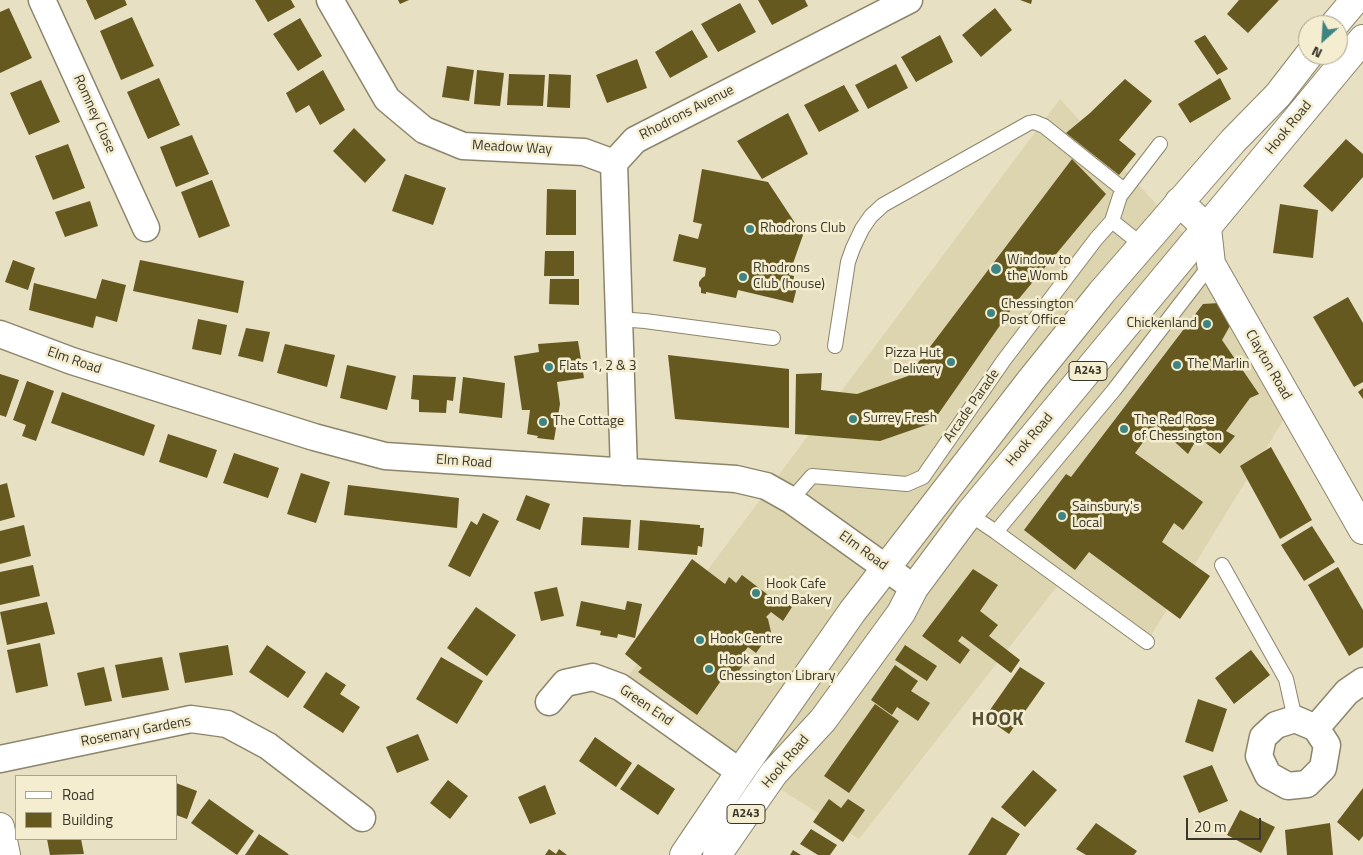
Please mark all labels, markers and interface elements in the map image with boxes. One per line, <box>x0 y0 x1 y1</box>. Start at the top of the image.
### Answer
north arrow <box>1298 15 1348 65</box>
text: N <box>1308 41 1326 65</box>
street label: Romney Close <box>69 72 119 156</box>
street label: Rhodrons Avenue <box>637 82 737 144</box>
street label: Hook Road <box>1262 98 1316 158</box>
street label: Meadow Way <box>472 138 552 158</box>
place label: Rhodrons Club <box>760 221 846 237</box>
marker: Rhodrons Club <box>744 223 756 235</box>
place label: Window to the Womb <box>1007 253 1071 286</box>
place label: Rhodrons Club (house) <box>753 261 825 294</box>
marker: Window to the Womb <box>989 262 1003 276</box>
marker: Rhodrons Club (house) <box>737 271 749 283</box>
place label: Chessington Post Office <box>1001 297 1074 330</box>
marker: Chessington Post Office <box>985 307 997 319</box>
place label: Chickenland <box>1126 316 1197 332</box>
marker: Chickenland <box>1201 318 1213 330</box>
street label: Clayton Road <box>1241 327 1295 403</box>
street label: Elm Road <box>45 344 103 378</box>
place label: Pizza Hut Delivery <box>885 346 941 378</box>
marker: Pizza Hut Delivery <box>945 356 957 368</box>
place label: The Marlin <box>1187 357 1249 373</box>
place label: Flats 1, 2 & 3 <box>559 359 637 375</box>
marker: The Marlin <box>1171 359 1183 371</box>
marker: Flats 1, 2 & 3 <box>543 361 555 373</box>
road number: A243 <box>1069 362 1107 381</box>
street label: Arcade Parade <box>941 366 1003 446</box>
street label: Hook Road <box>1003 410 1057 470</box>
place label: Surrey Fresh <box>863 411 937 427</box>
marker: Surrey Fresh <box>847 413 859 425</box>
place label: The Red Rose of Chessington <box>1134 413 1222 446</box>
place label: The Cottage <box>553 414 624 430</box>
marker: The Cottage <box>537 416 549 428</box>
marker: The Red Rose of Chessington <box>1118 423 1130 435</box>
street label: Elm Road <box>435 452 493 472</box>
place label: Sainsbury's Local <box>1072 500 1139 532</box>
marker: Sainsbury's Local <box>1056 510 1068 522</box>
street label: Elm Road <box>835 528 891 574</box>
place label: Hook Cafe and Bakery <box>766 577 832 610</box>
marker: Hook Cafe and Bakery <box>750 587 762 599</box>
place label: Hook Centre <box>710 632 783 648</box>
marker: Hook Centre <box>694 634 706 646</box>
place label: Hook and Chessington Library <box>719 653 836 686</box>
marker: Hook and Chessington Library <box>703 663 715 675</box>
street label: Green End <box>616 682 676 730</box>
district label: HOOK <box>971 709 1025 731</box>
street label: Rosemary Gardens <box>80 713 192 751</box>
street label: Hook Road <box>759 732 813 792</box>
legend <box>15 775 178 840</box>
text: Road <box>62 783 94 806</box>
road number: A243 <box>727 804 765 824</box>
text: Building <box>62 808 113 831</box>
scale bar <box>1188 808 1263 840</box>
text: 20 m <box>1194 815 1227 838</box>

